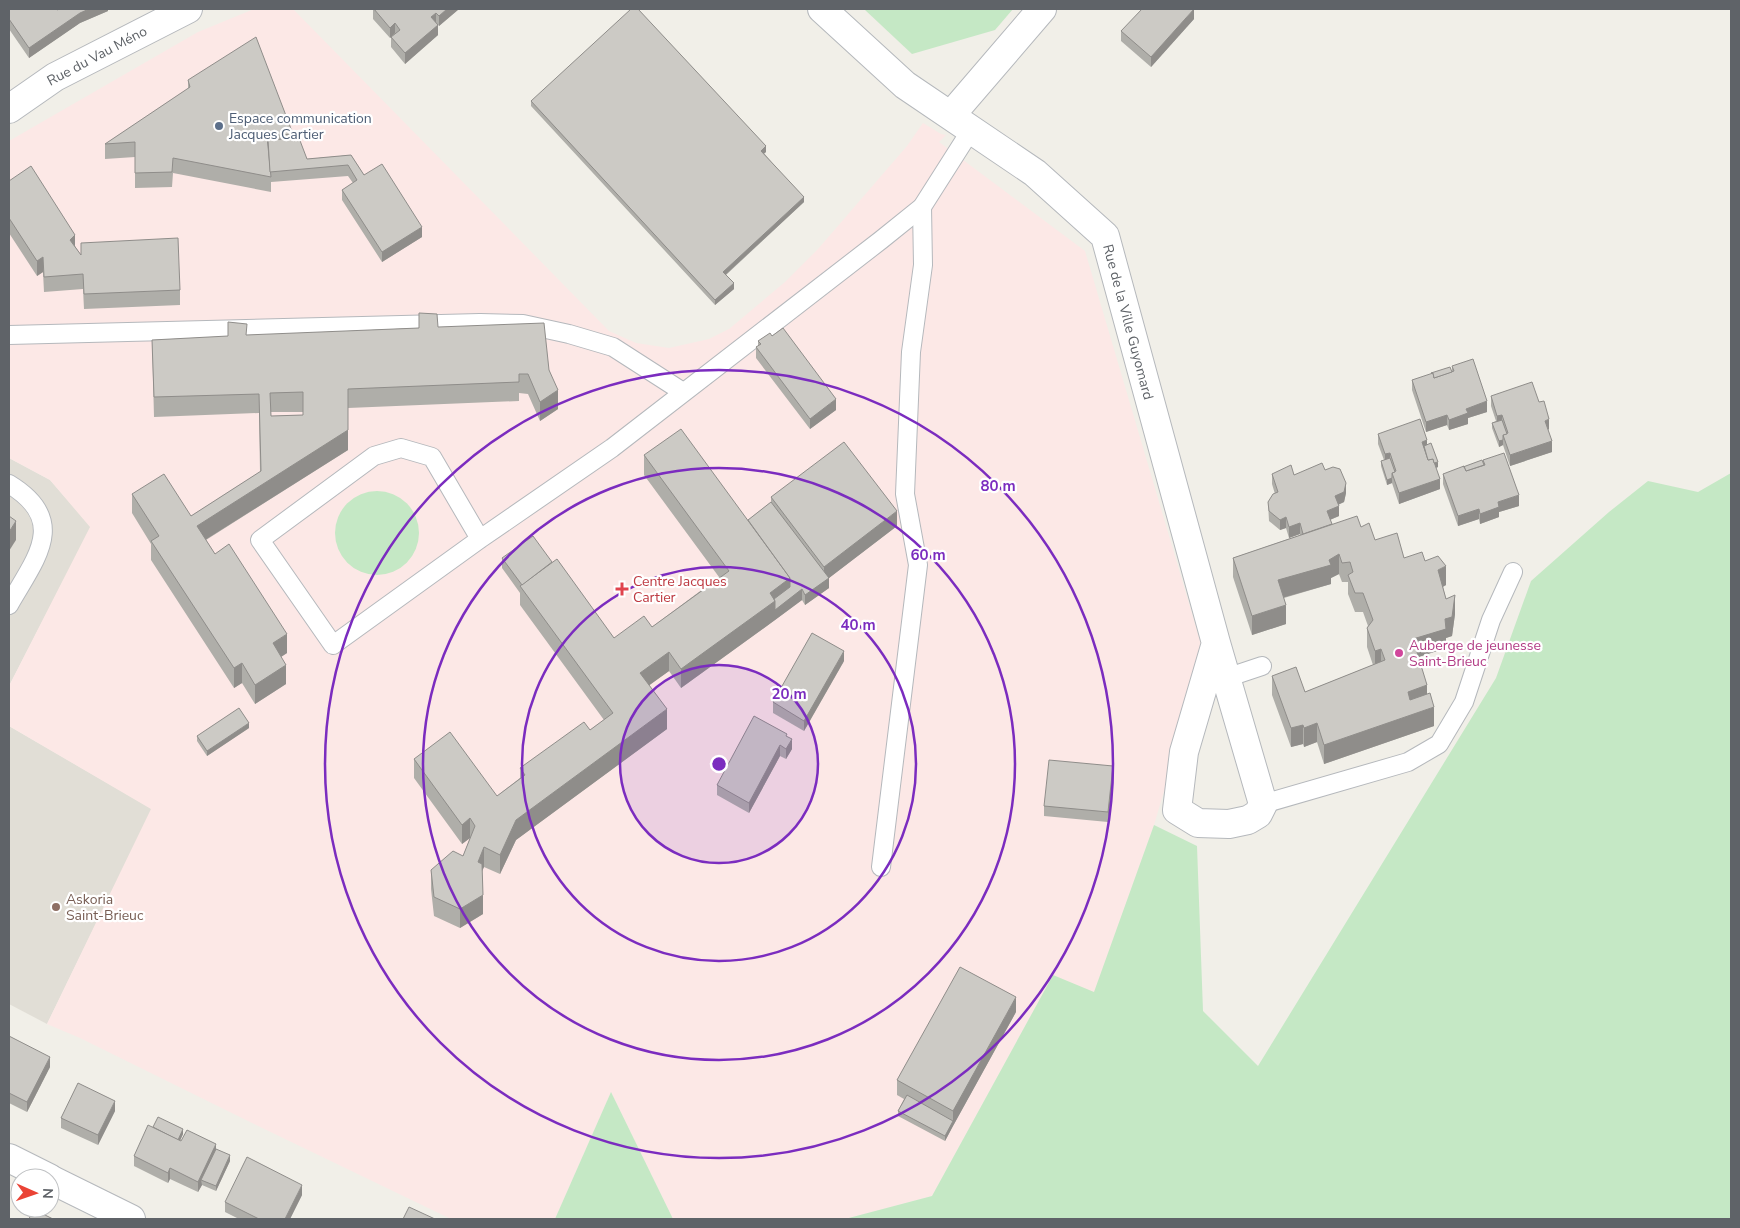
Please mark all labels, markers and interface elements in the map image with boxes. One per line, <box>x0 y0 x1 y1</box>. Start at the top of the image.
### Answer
street label: Rue du Vau Méno <box>44 22 151 90</box>
place label: Espace communication Jacques Cartier <box>228 109 372 144</box>
marker: Espace communication Jacques Cartier <box>213 120 225 132</box>
street label: Rue de la Ville Guyomard <box>1098 242 1158 402</box>
text: 80 m <box>980 476 1016 496</box>
text: 60 m <box>910 545 946 565</box>
place label: Centre Jacques Cartier <box>633 572 727 607</box>
marker: Centre Jacques Cartier <box>615 582 629 596</box>
text: 40 m <box>840 615 876 635</box>
place label: Auberge de jeunesse Saint-Brieuc <box>1409 636 1541 671</box>
marker: Auberge de jeunesse Saint-Brieuc <box>1393 647 1405 659</box>
text: 20 m <box>771 684 807 704</box>
centre of rings <box>710 755 728 773</box>
place label: Askoria Saint-Brieuc <box>66 890 144 925</box>
marker: Askoria Saint-Brieuc <box>50 901 62 913</box>
north arrow <box>10 1168 60 1218</box>
text: N <box>38 1188 57 1199</box>

